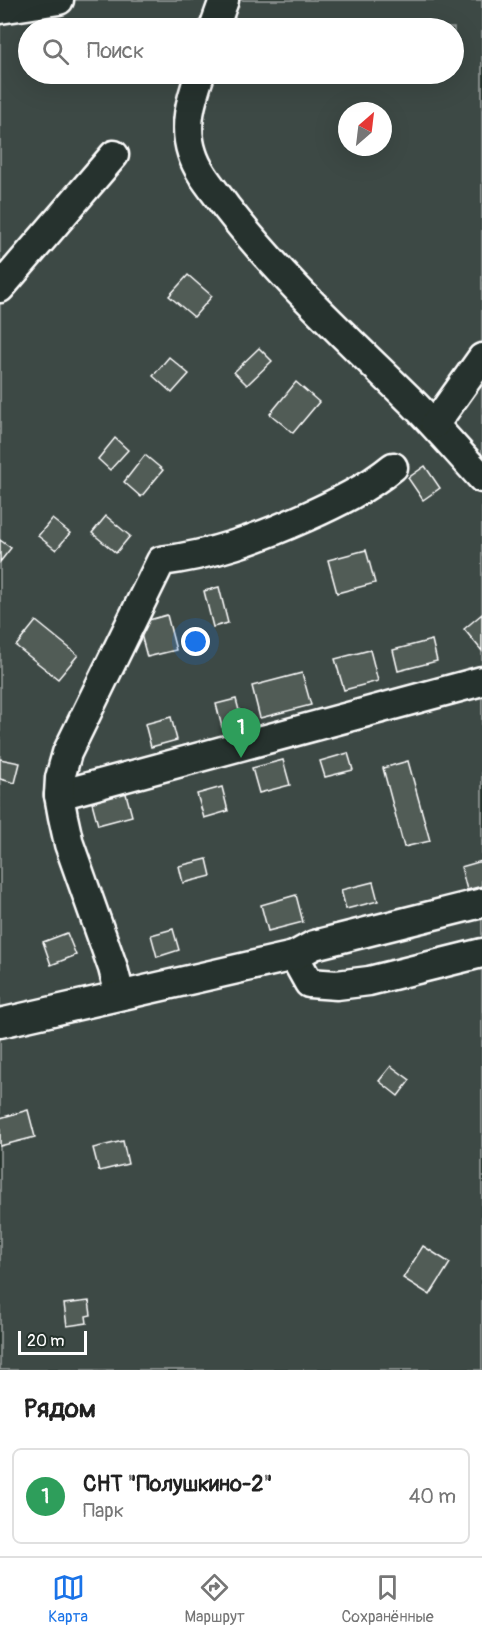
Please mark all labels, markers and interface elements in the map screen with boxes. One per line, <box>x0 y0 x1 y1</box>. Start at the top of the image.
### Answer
search box <box>18 18 464 84</box>
icon: search <box>39 35 72 68</box>
text: Поиск <box>87 37 144 65</box>
north arrow <box>338 102 392 156</box>
your location <box>181 627 210 656</box>
pin: 1 <box>222 708 260 758</box>
scale bar <box>18 1328 87 1356</box>
text: 20 m <box>27 1331 65 1351</box>
text: Рядом <box>24 1393 96 1425</box>
text: СНТ "Полушкино-2" <box>83 1470 273 1498</box>
text: 1 <box>42 1484 49 1509</box>
text: 40 m <box>409 1484 456 1509</box>
text: Парк <box>83 1498 124 1523</box>
tab: Карта <box>48 1571 88 1627</box>
tab: Маршрут <box>185 1571 245 1627</box>
tab: Сохранённые <box>341 1571 434 1627</box>

